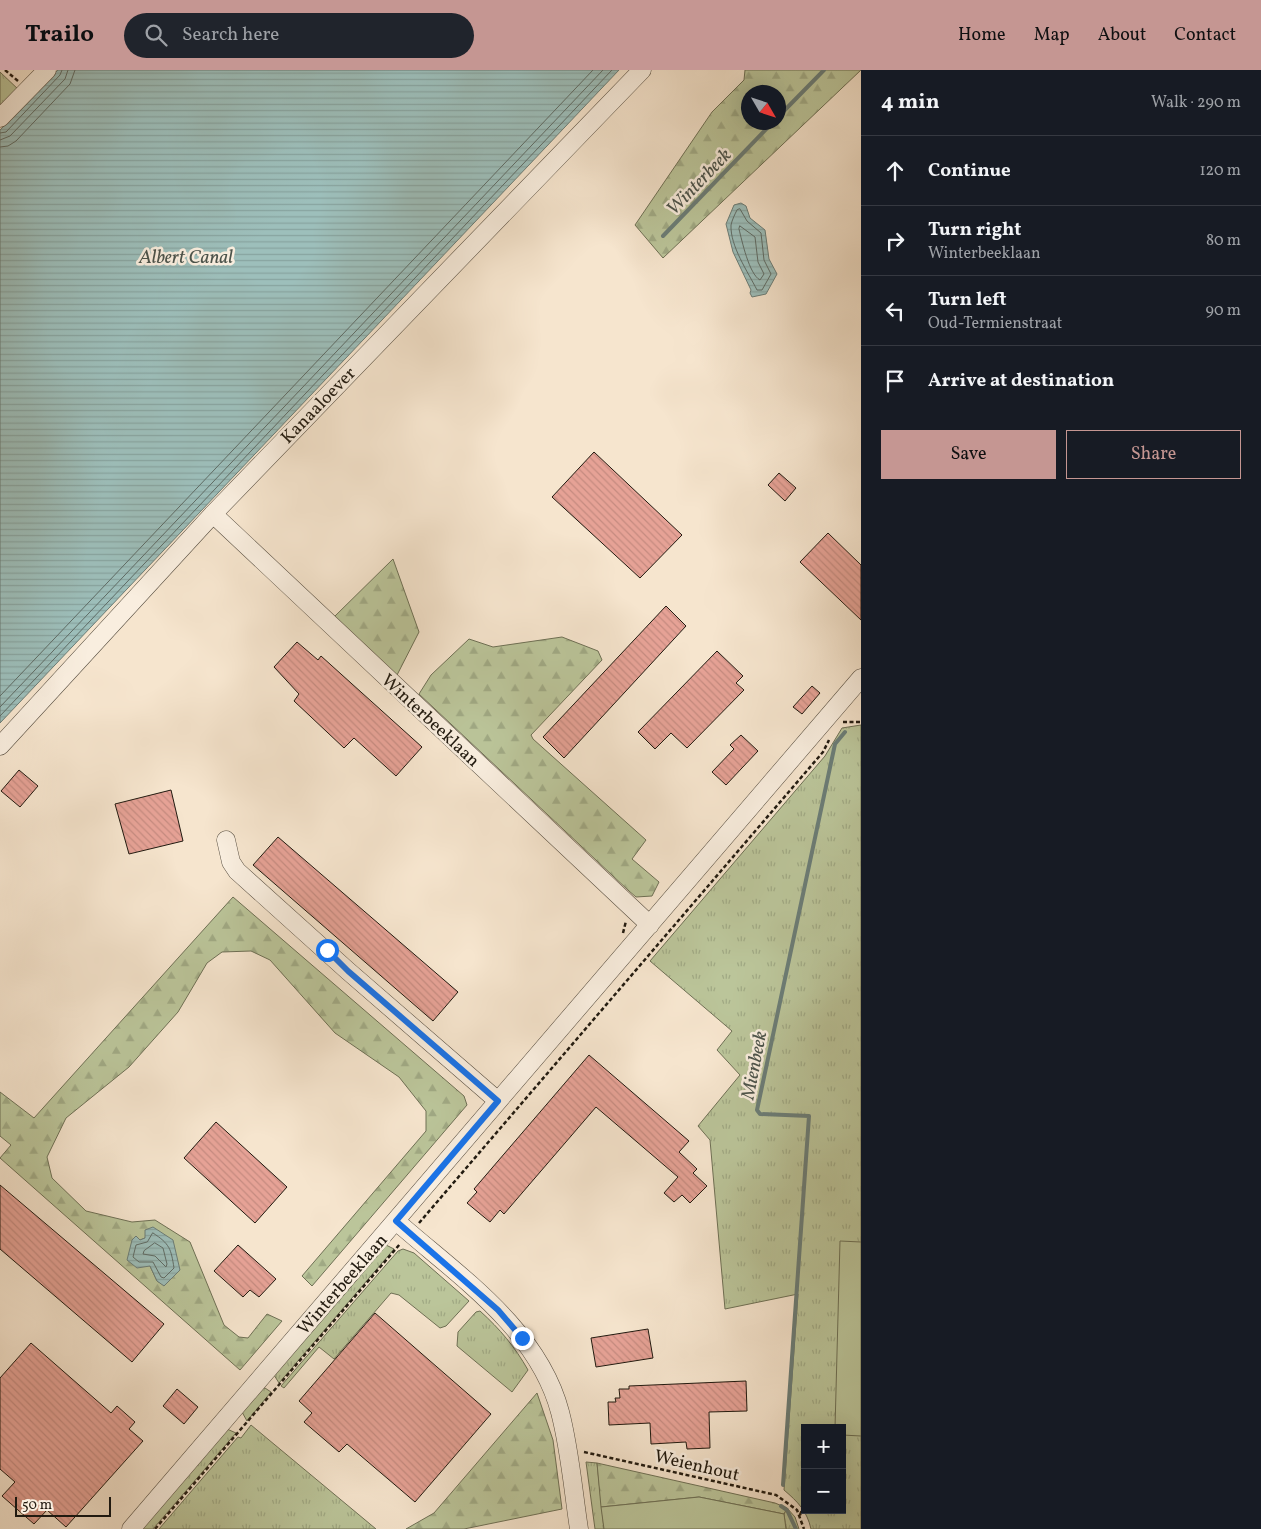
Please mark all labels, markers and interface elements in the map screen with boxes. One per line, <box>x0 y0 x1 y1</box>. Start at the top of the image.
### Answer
search box <box>124 13 474 58</box>
text: Trailo <box>25 18 94 52</box>
icon: search <box>142 21 170 49</box>
text: Search here <box>182 22 279 48</box>
text: Home <box>958 23 1006 48</box>
text: Map <box>1034 23 1070 48</box>
text: About <box>1098 23 1146 48</box>
text: Contact <box>1174 23 1236 48</box>
north arrow <box>741 85 786 130</box>
text: 4 min <box>881 88 940 117</box>
text: Walk · 290 m <box>1151 92 1241 114</box>
water label: Winterbeek <box>661 143 738 222</box>
icon: ahead <box>881 157 909 185</box>
text: Continue <box>928 158 1011 184</box>
text: 120 m <box>1199 160 1241 182</box>
text: Turn right <box>928 217 1021 243</box>
icon: right <box>881 227 909 255</box>
text: 80 m <box>1206 230 1241 252</box>
text: Winterbeeklaan <box>928 243 1041 265</box>
water label: Albert Canal <box>138 245 233 271</box>
text: Turn left <box>928 287 1007 313</box>
icon: left <box>881 297 909 325</box>
text: 90 m <box>1205 300 1241 322</box>
text: Oud-Termienstraat <box>928 313 1062 335</box>
street label: Kanaaloever <box>276 362 363 450</box>
icon: arrive <box>881 367 909 395</box>
text: Arrive at destination <box>928 368 1114 394</box>
button: Save <box>881 430 1056 479</box>
button: Share <box>1066 430 1241 479</box>
street label: Winterbeeklaan <box>375 669 485 774</box>
route start <box>316 939 339 962</box>
water label: Mienbeek <box>735 1029 774 1103</box>
street label: Winterbeeklaan <box>292 1229 394 1341</box>
route end <box>511 1327 534 1350</box>
map controls <box>801 1424 846 1514</box>
button: + <box>801 1424 846 1469</box>
street label: Weienhout <box>652 1445 742 1488</box>
button: − <box>801 1469 846 1514</box>
scale bar <box>15 1494 111 1517</box>
text: 50 m <box>22 1496 52 1515</box>

